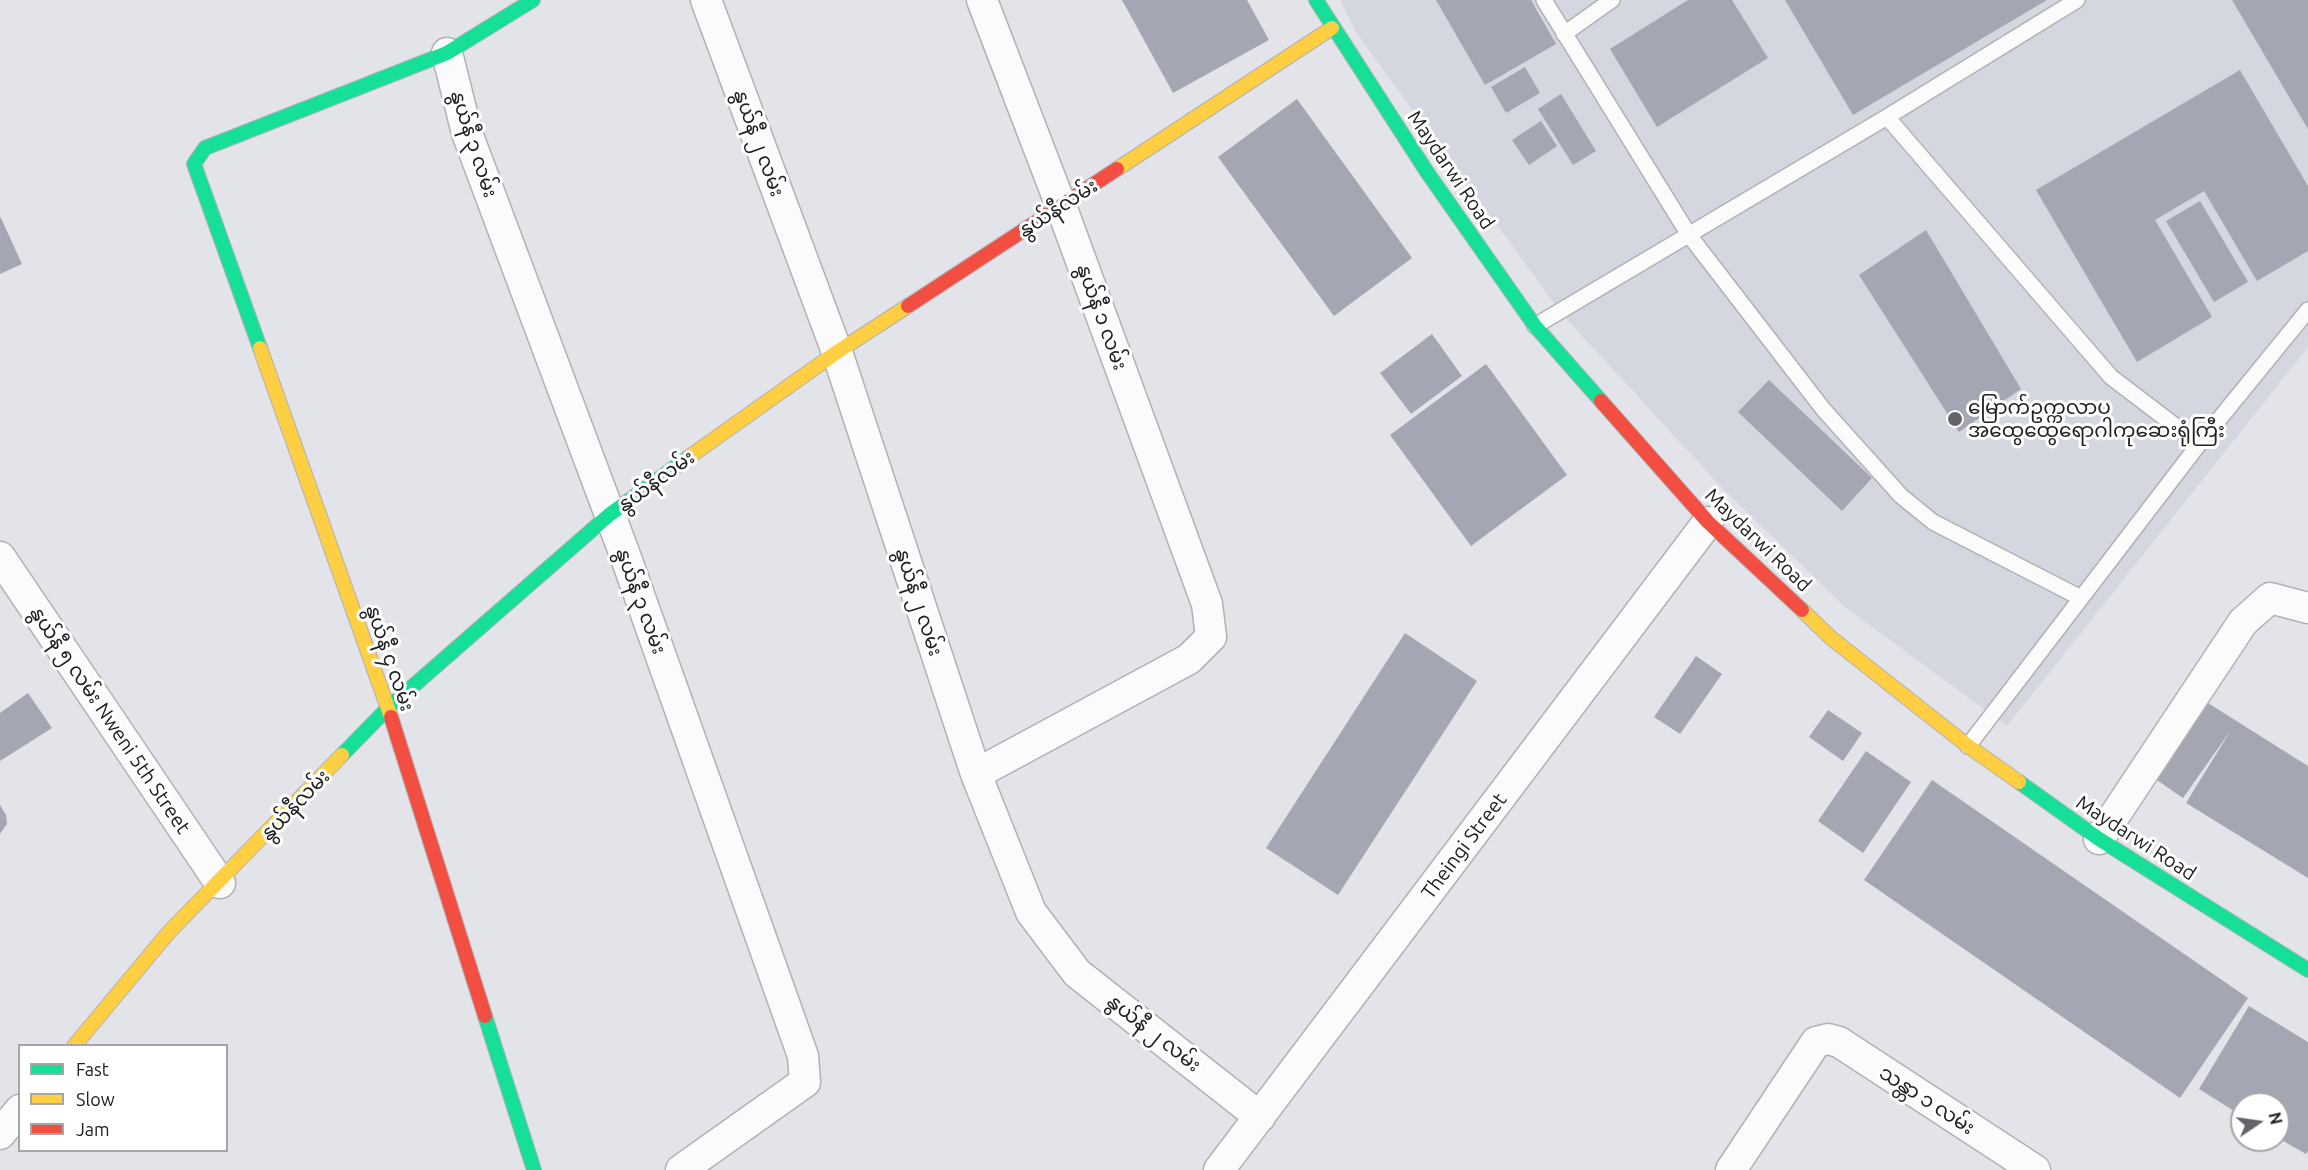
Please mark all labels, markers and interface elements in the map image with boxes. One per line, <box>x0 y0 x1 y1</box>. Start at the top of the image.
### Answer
street label: နွယ်နီ ၂ လမ်း <box>729 86 789 200</box>
street label: နွယ်နီ ၃ လမ်း <box>445 88 503 200</box>
street label: Maydarwi Road <box>1402 106 1500 234</box>
street label: နွယ်နီလမ်း <box>1014 174 1102 242</box>
street label: နွယ်နီ ၁ လမ်း <box>1072 261 1132 373</box>
place label: မြောက်ဥက္ကလာပ အထွေထွေရောဂါကုဆေးရုံကြီး <box>1968 395 2225 442</box>
marker: မြောက်ဥက္ကလာပ အထွေထွေရောဂါကုဆေးရုံကြီး <box>1946 410 1964 428</box>
street label: နွယ်နီလမ်း <box>613 445 699 517</box>
street label: Maydarwi Road <box>1700 483 1816 597</box>
street label: နွယ်နီ ၃ လမ်း <box>611 545 671 657</box>
street label: နွယ်နီ ၂ လမ်း <box>890 545 948 659</box>
street label: နွယ်နီ ၅ လမ်း Nweni 5th Street <box>25 602 195 838</box>
street label: နွယ်နီ ၄ လမ်း <box>361 602 419 714</box>
street label: နွယ်နီလမ်း <box>255 764 335 846</box>
street label: Theingi Street <box>1416 788 1512 904</box>
street label: Maydarwi Road <box>2071 790 2201 886</box>
street label: နွယ်နီ ၂ လမ်း <box>1102 989 1206 1077</box>
legend <box>18 1044 228 1152</box>
text: Fast <box>76 1059 109 1079</box>
street label: သန္တာ ၁ လမ်း <box>1875 1060 1979 1140</box>
text: Slow <box>76 1089 115 1109</box>
north arrow <box>2230 1092 2290 1152</box>
text: N <box>2265 1111 2286 1126</box>
text: Jam <box>76 1119 110 1139</box>

